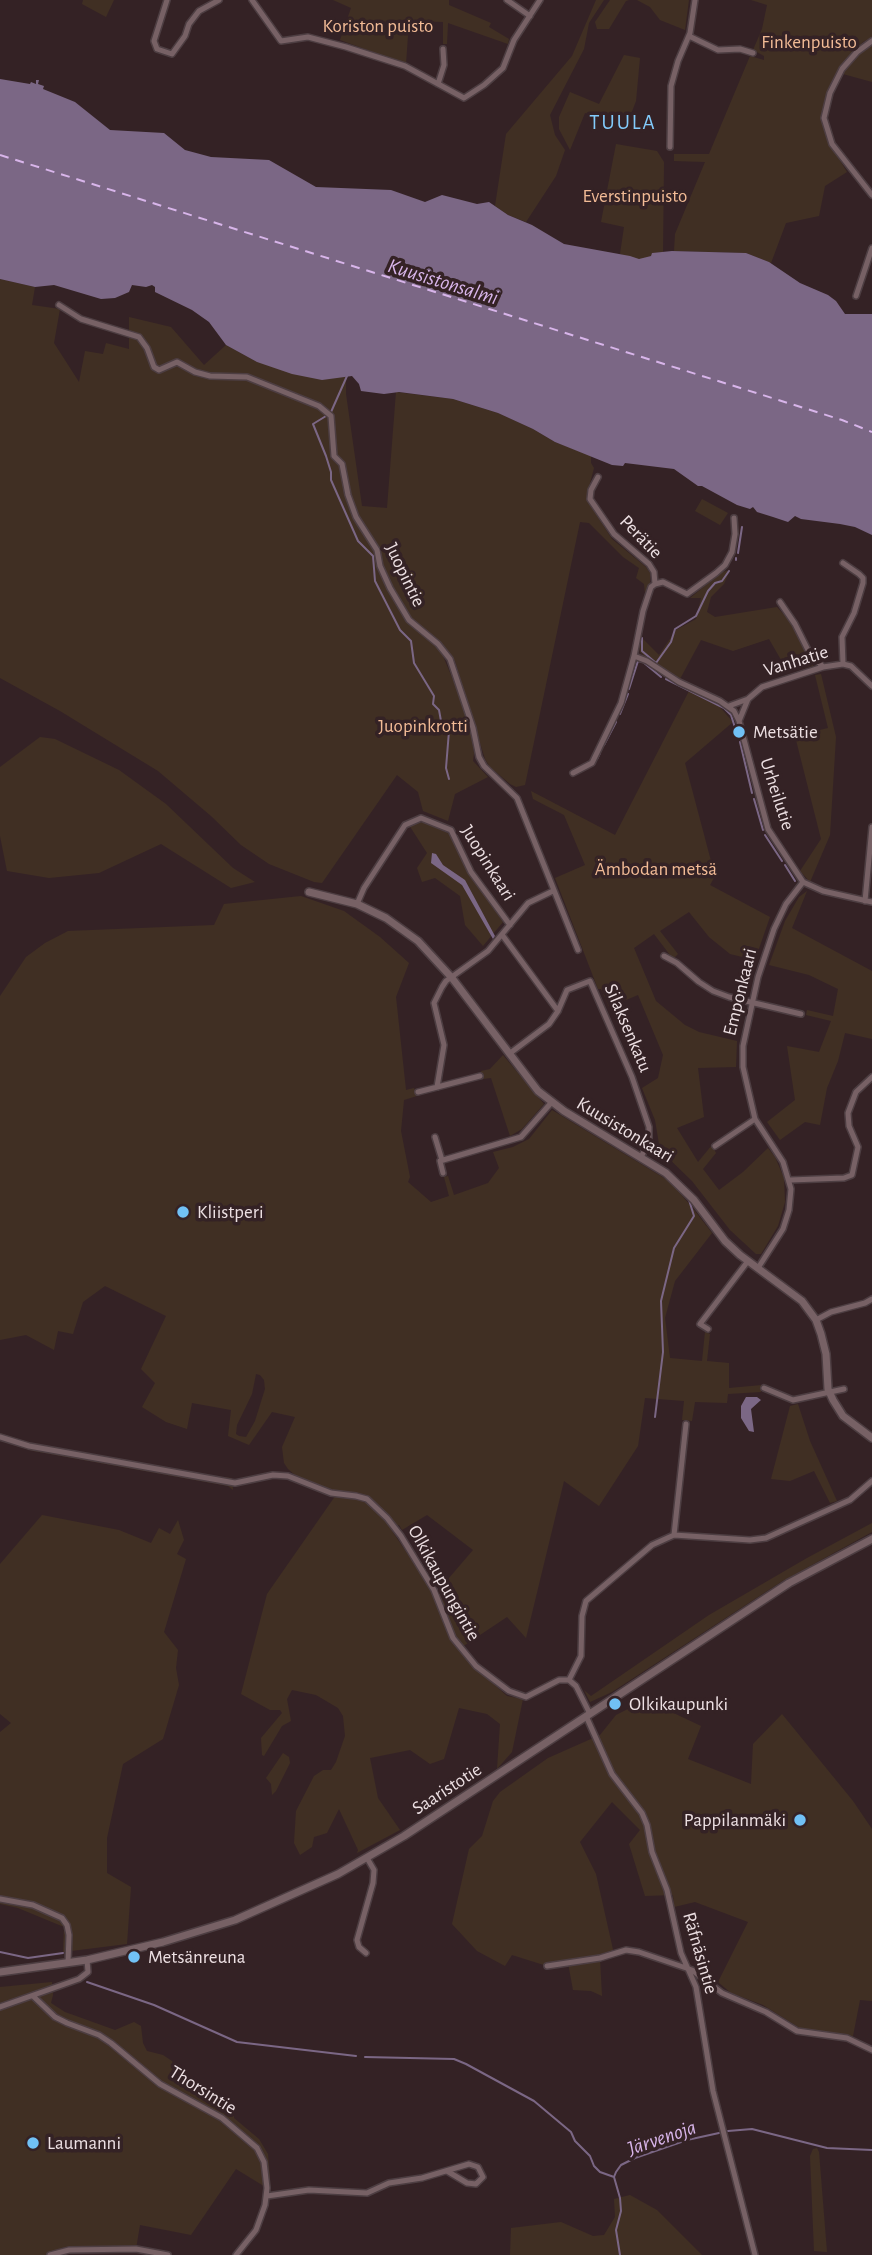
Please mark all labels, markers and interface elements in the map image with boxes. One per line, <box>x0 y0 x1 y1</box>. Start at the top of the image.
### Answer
park label: Koriston puisto <box>323 15 433 37</box>
park label: Finkenpuisto <box>761 31 857 53</box>
district label: TUULA <box>590 110 656 136</box>
park label: Everstinpuisto <box>583 185 687 207</box>
water label: Kuusistonsalmi <box>385 253 501 311</box>
street label: Perätie <box>615 510 667 564</box>
street label: Juopintie <box>380 539 430 611</box>
street label: Vanhatie <box>761 640 831 682</box>
park label: Juopinkrotti <box>378 715 468 737</box>
place label: Metsätie <box>753 721 818 743</box>
marker: Metsätie <box>731 724 747 740</box>
street label: Urheilutie <box>755 755 799 833</box>
street label: Juopinkaari <box>456 821 520 905</box>
park label: Ämbodan metsä <box>595 858 717 880</box>
street label: Emponkaari <box>718 946 762 1038</box>
street label: Silaksenkatu <box>599 980 657 1076</box>
street label: Kuusistonkaari <box>572 1092 678 1168</box>
place label: Kliistperi <box>197 1201 264 1223</box>
marker: Kliistperi <box>175 1204 191 1220</box>
street label: Olkikaupungintie <box>403 1521 485 1645</box>
place label: Olkikaupunki <box>629 1693 728 1715</box>
marker: Olkikaupunki <box>607 1696 623 1712</box>
street label: Saaristotie <box>408 1758 486 1820</box>
place label: Pappilanmäki <box>684 1809 786 1831</box>
marker: Pappilanmäki <box>792 1812 808 1828</box>
street label: Räfnäsintie <box>677 1910 723 1996</box>
place label: Metsänreuna <box>148 1946 246 1968</box>
marker: Metsänreuna <box>126 1949 142 1965</box>
street label: Thorsintie <box>165 2060 241 2120</box>
water label: Järvenoja <box>624 2115 700 2161</box>
place label: Laumanni <box>47 2132 121 2154</box>
marker: Laumanni <box>25 2135 41 2151</box>

